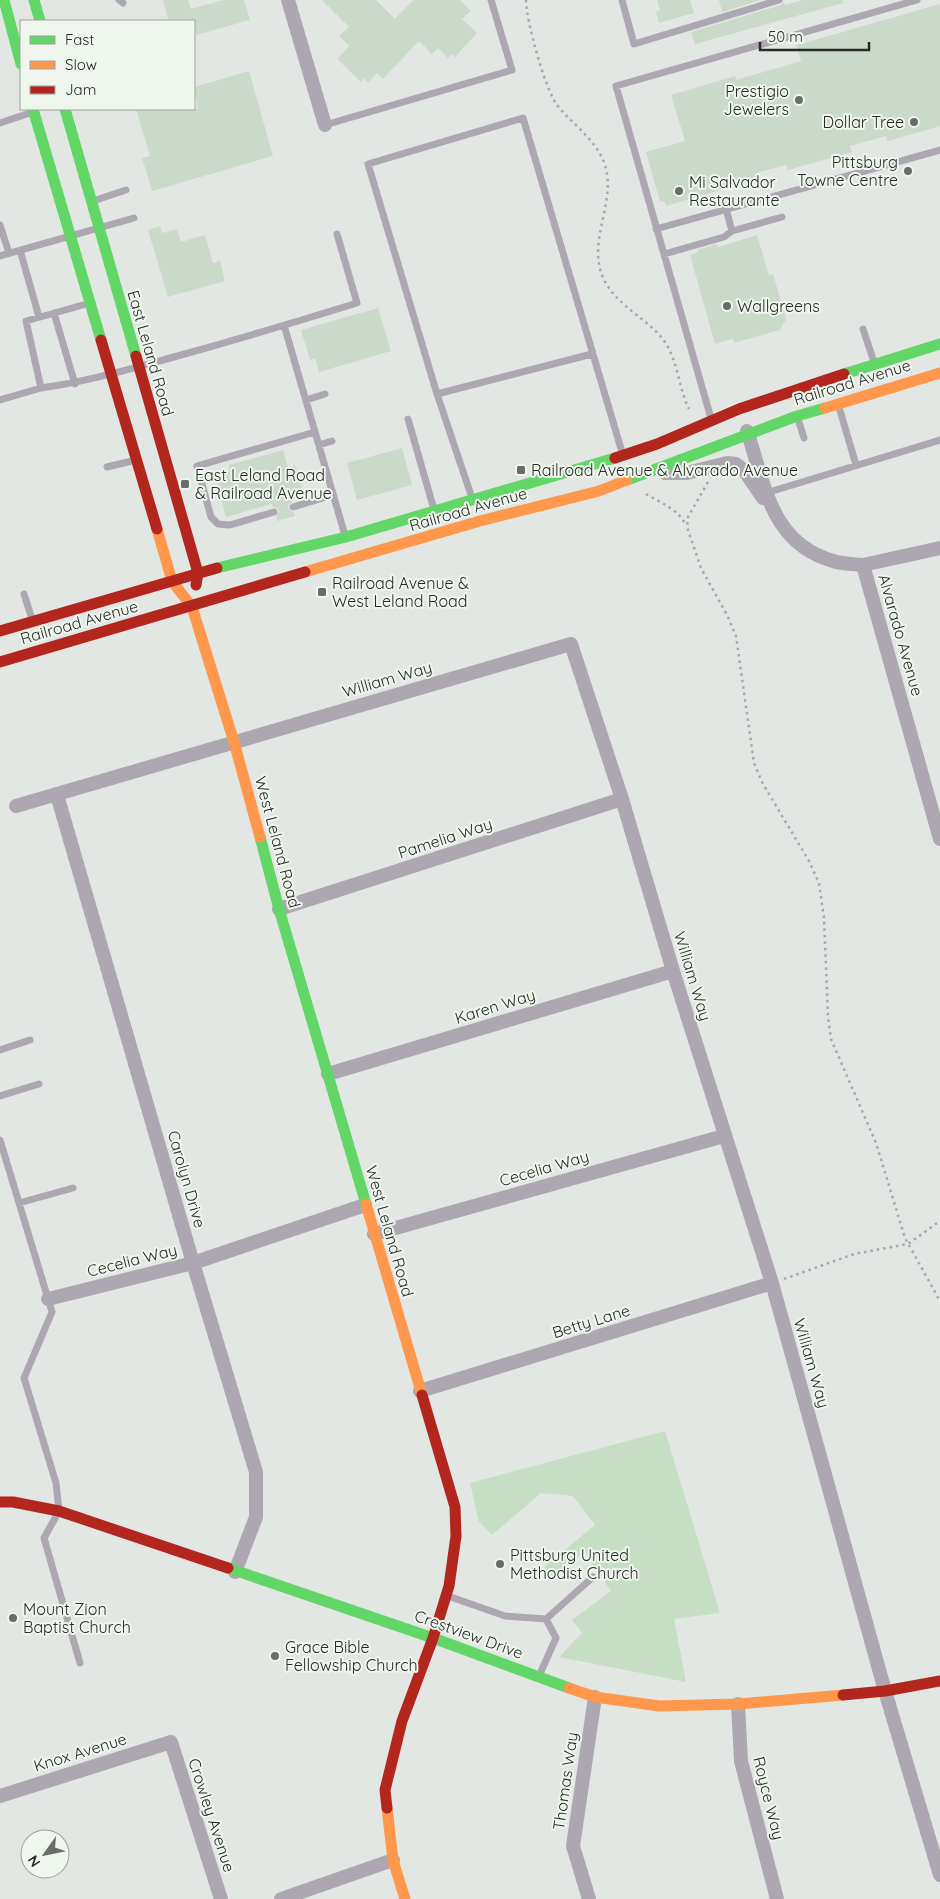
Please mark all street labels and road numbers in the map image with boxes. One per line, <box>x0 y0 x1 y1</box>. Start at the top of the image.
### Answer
street label: East Leland Road <box>123 288 179 418</box>
street label: Railroad Avenue <box>791 355 913 409</box>
street label: Railroad Avenue <box>407 483 529 535</box>
street label: Alvarado Avenue <box>874 572 928 698</box>
street label: Railroad Avenue <box>18 596 140 648</box>
street label: William Way <box>340 657 434 701</box>
street label: West Leland Road <box>251 774 305 910</box>
street label: Pamelia Way <box>395 813 495 863</box>
street label: William Way <box>670 929 716 1023</box>
street label: Karen Way <box>452 984 538 1028</box>
street label: Carolyn Drive <box>164 1128 210 1230</box>
street label: Cecelia Way <box>497 1146 591 1190</box>
street label: West Leland Road <box>362 1163 418 1299</box>
street label: Cecelia Way <box>85 1239 179 1281</box>
street label: Betty Lane <box>550 1300 632 1342</box>
street label: William Way <box>790 1316 834 1410</box>
street label: Crestview Drive <box>412 1605 526 1663</box>
street label: Knox Avenue <box>31 1728 129 1776</box>
street label: Thomas Way <box>548 1731 582 1831</box>
street label: Royce Way <box>749 1754 789 1842</box>
street label: Crowley Avenue <box>184 1756 240 1874</box>

